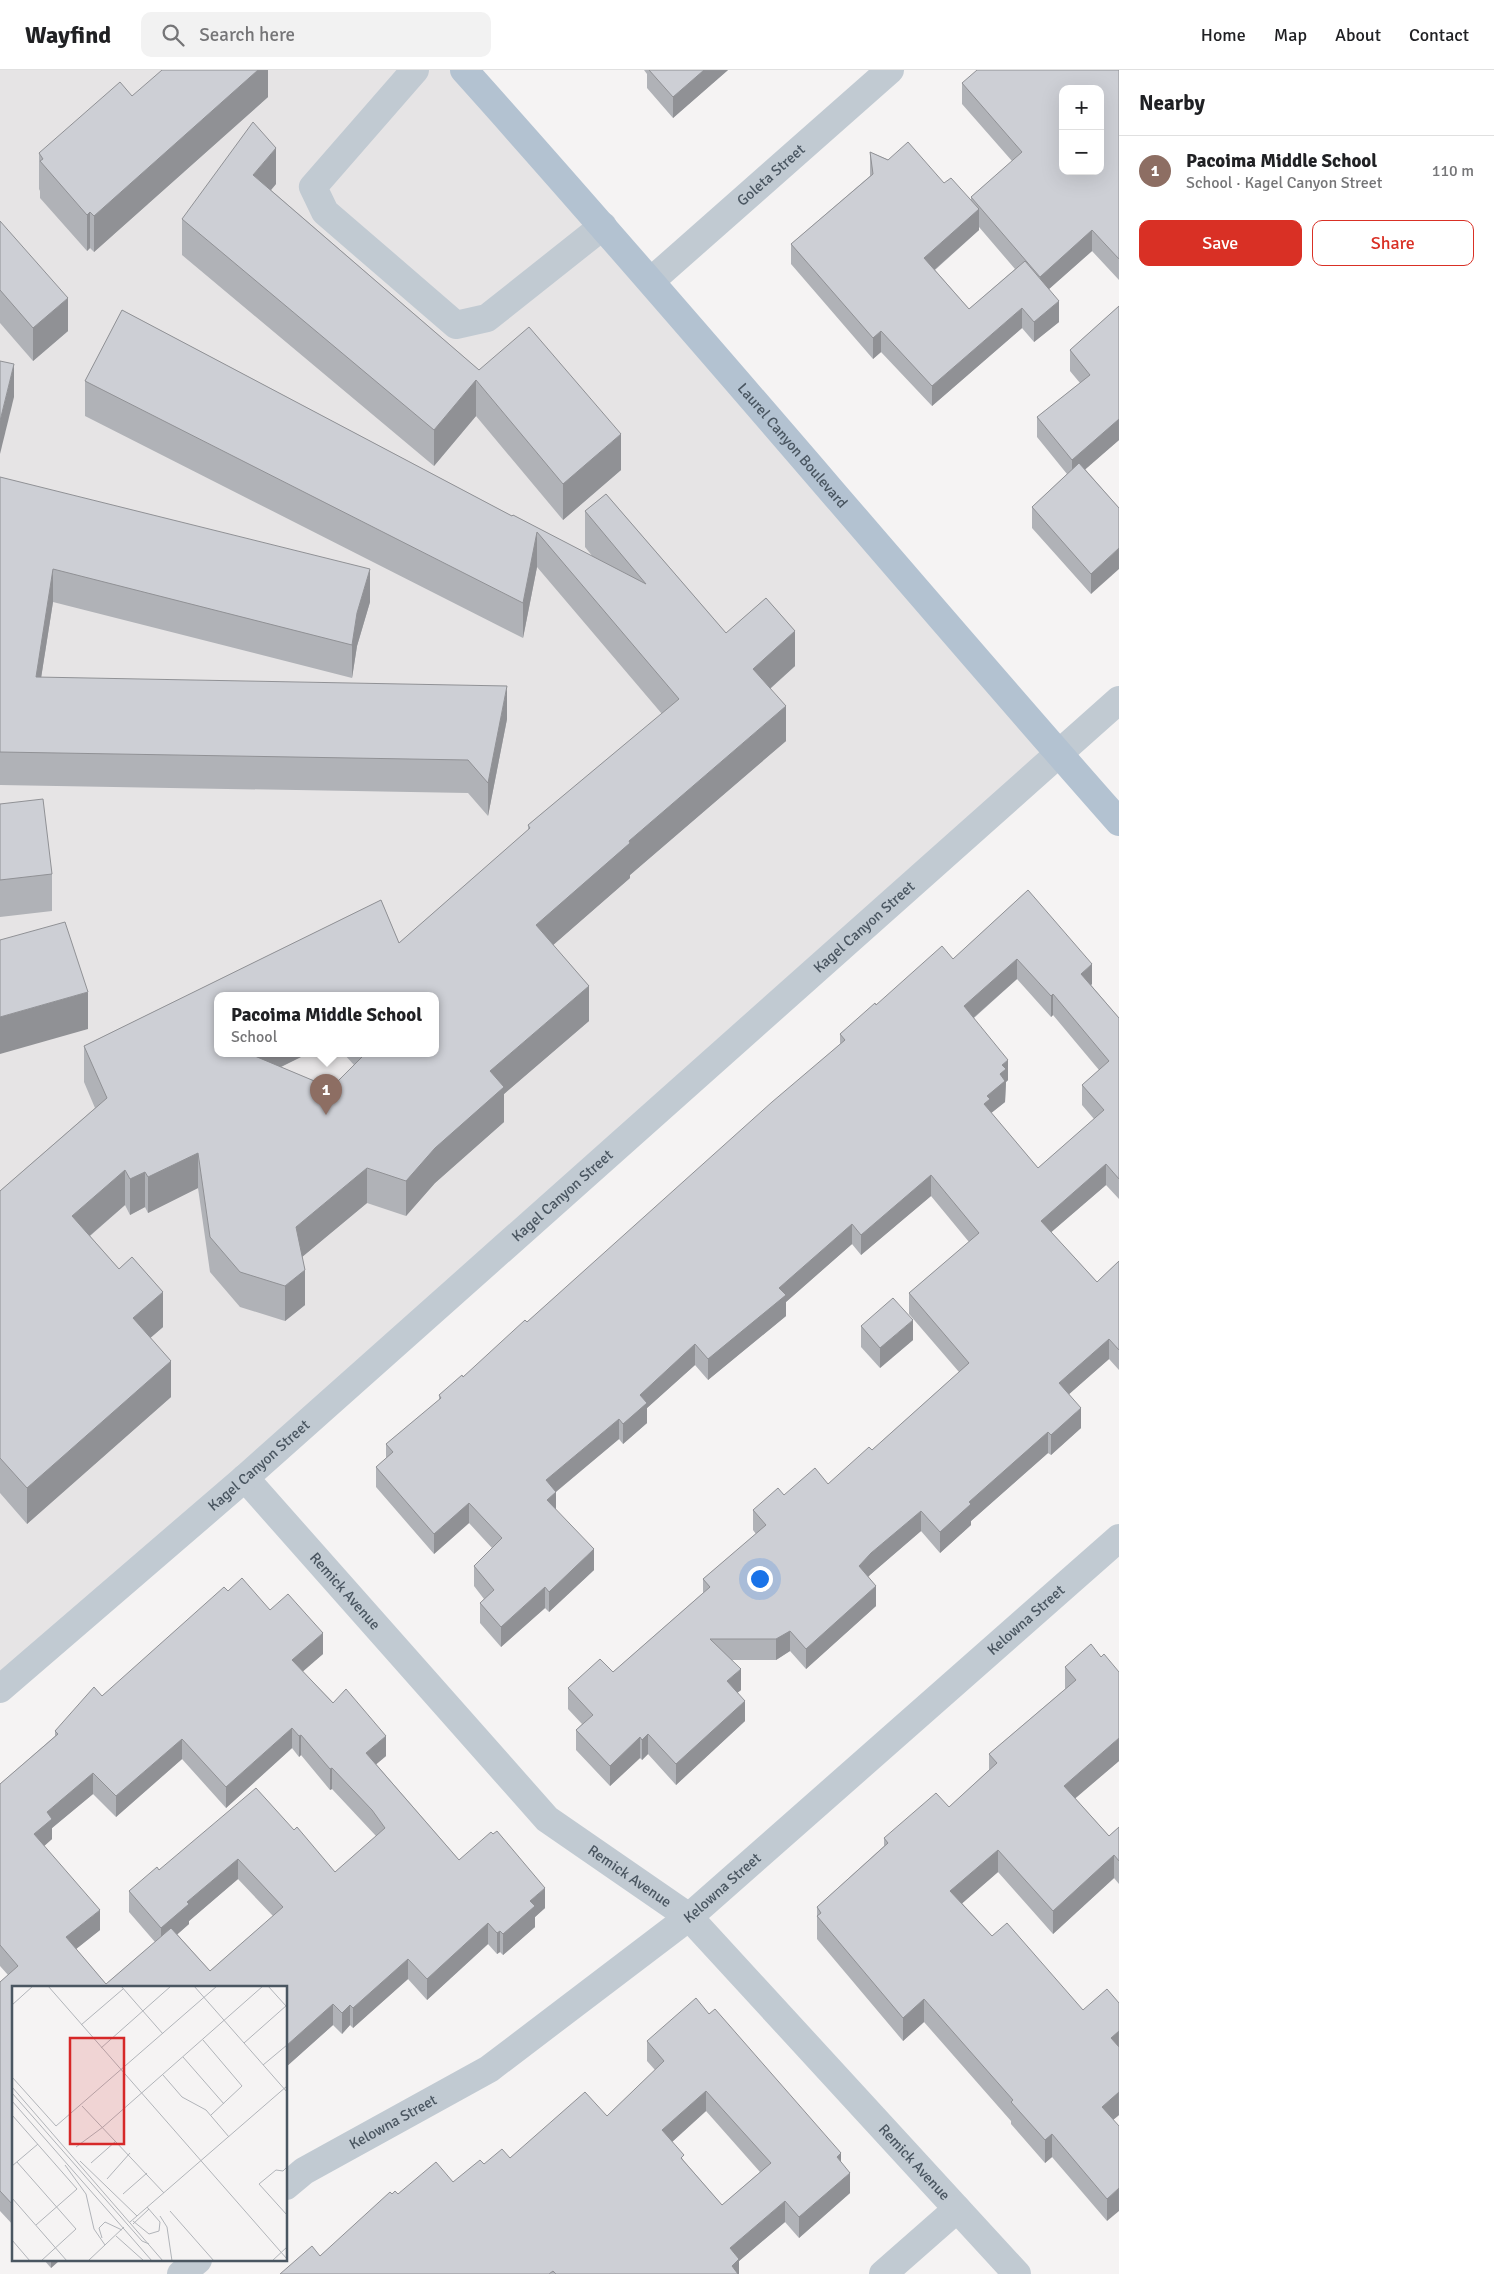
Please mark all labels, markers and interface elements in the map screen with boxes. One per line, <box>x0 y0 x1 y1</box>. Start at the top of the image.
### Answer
search box <box>141 12 491 57</box>
text: Wayfind <box>25 20 111 50</box>
icon: search <box>159 21 187 49</box>
text: Search here <box>199 23 295 47</box>
text: Home <box>1201 24 1246 46</box>
text: Map <box>1274 24 1307 46</box>
text: About <box>1335 24 1381 46</box>
text: Contact <box>1409 24 1469 46</box>
map controls <box>1059 85 1104 175</box>
button: + <box>1059 85 1104 130</box>
text: Nearby <box>1139 90 1205 116</box>
button: − <box>1059 130 1104 175</box>
street label: Goleta Street <box>733 140 809 210</box>
text: Pacoima Middle School <box>1186 149 1377 173</box>
text: 1 <box>1151 161 1159 181</box>
text: 110 m <box>1432 161 1474 181</box>
text: School · Kagel Canyon Street <box>1186 173 1382 193</box>
button: Save <box>1139 220 1302 266</box>
button: Share <box>1312 220 1474 266</box>
street label: Laurel Canyon Boulevard <box>734 379 851 512</box>
street label: Kagel Canyon Street <box>810 877 918 977</box>
popup <box>214 992 439 1057</box>
text: Pacoima Middle School <box>231 1003 422 1027</box>
text: School <box>231 1027 277 1047</box>
pin: 1 <box>310 1074 342 1115</box>
street label: Kagel Canyon Street <box>508 1146 617 1245</box>
street label: Kagel Canyon Street <box>204 1416 313 1515</box>
street label: Remick Avenue <box>306 1549 384 1633</box>
your location <box>747 1566 773 1592</box>
street label: Kelowna Street <box>984 1581 1068 1659</box>
street label: Remick Avenue <box>585 1841 675 1911</box>
street label: Kelowna Street <box>680 1849 765 1927</box>
inset map <box>12 1986 288 2262</box>
street label: Kelowna Street <box>346 2091 440 2153</box>
street label: Remick Avenue <box>875 2120 954 2204</box>

